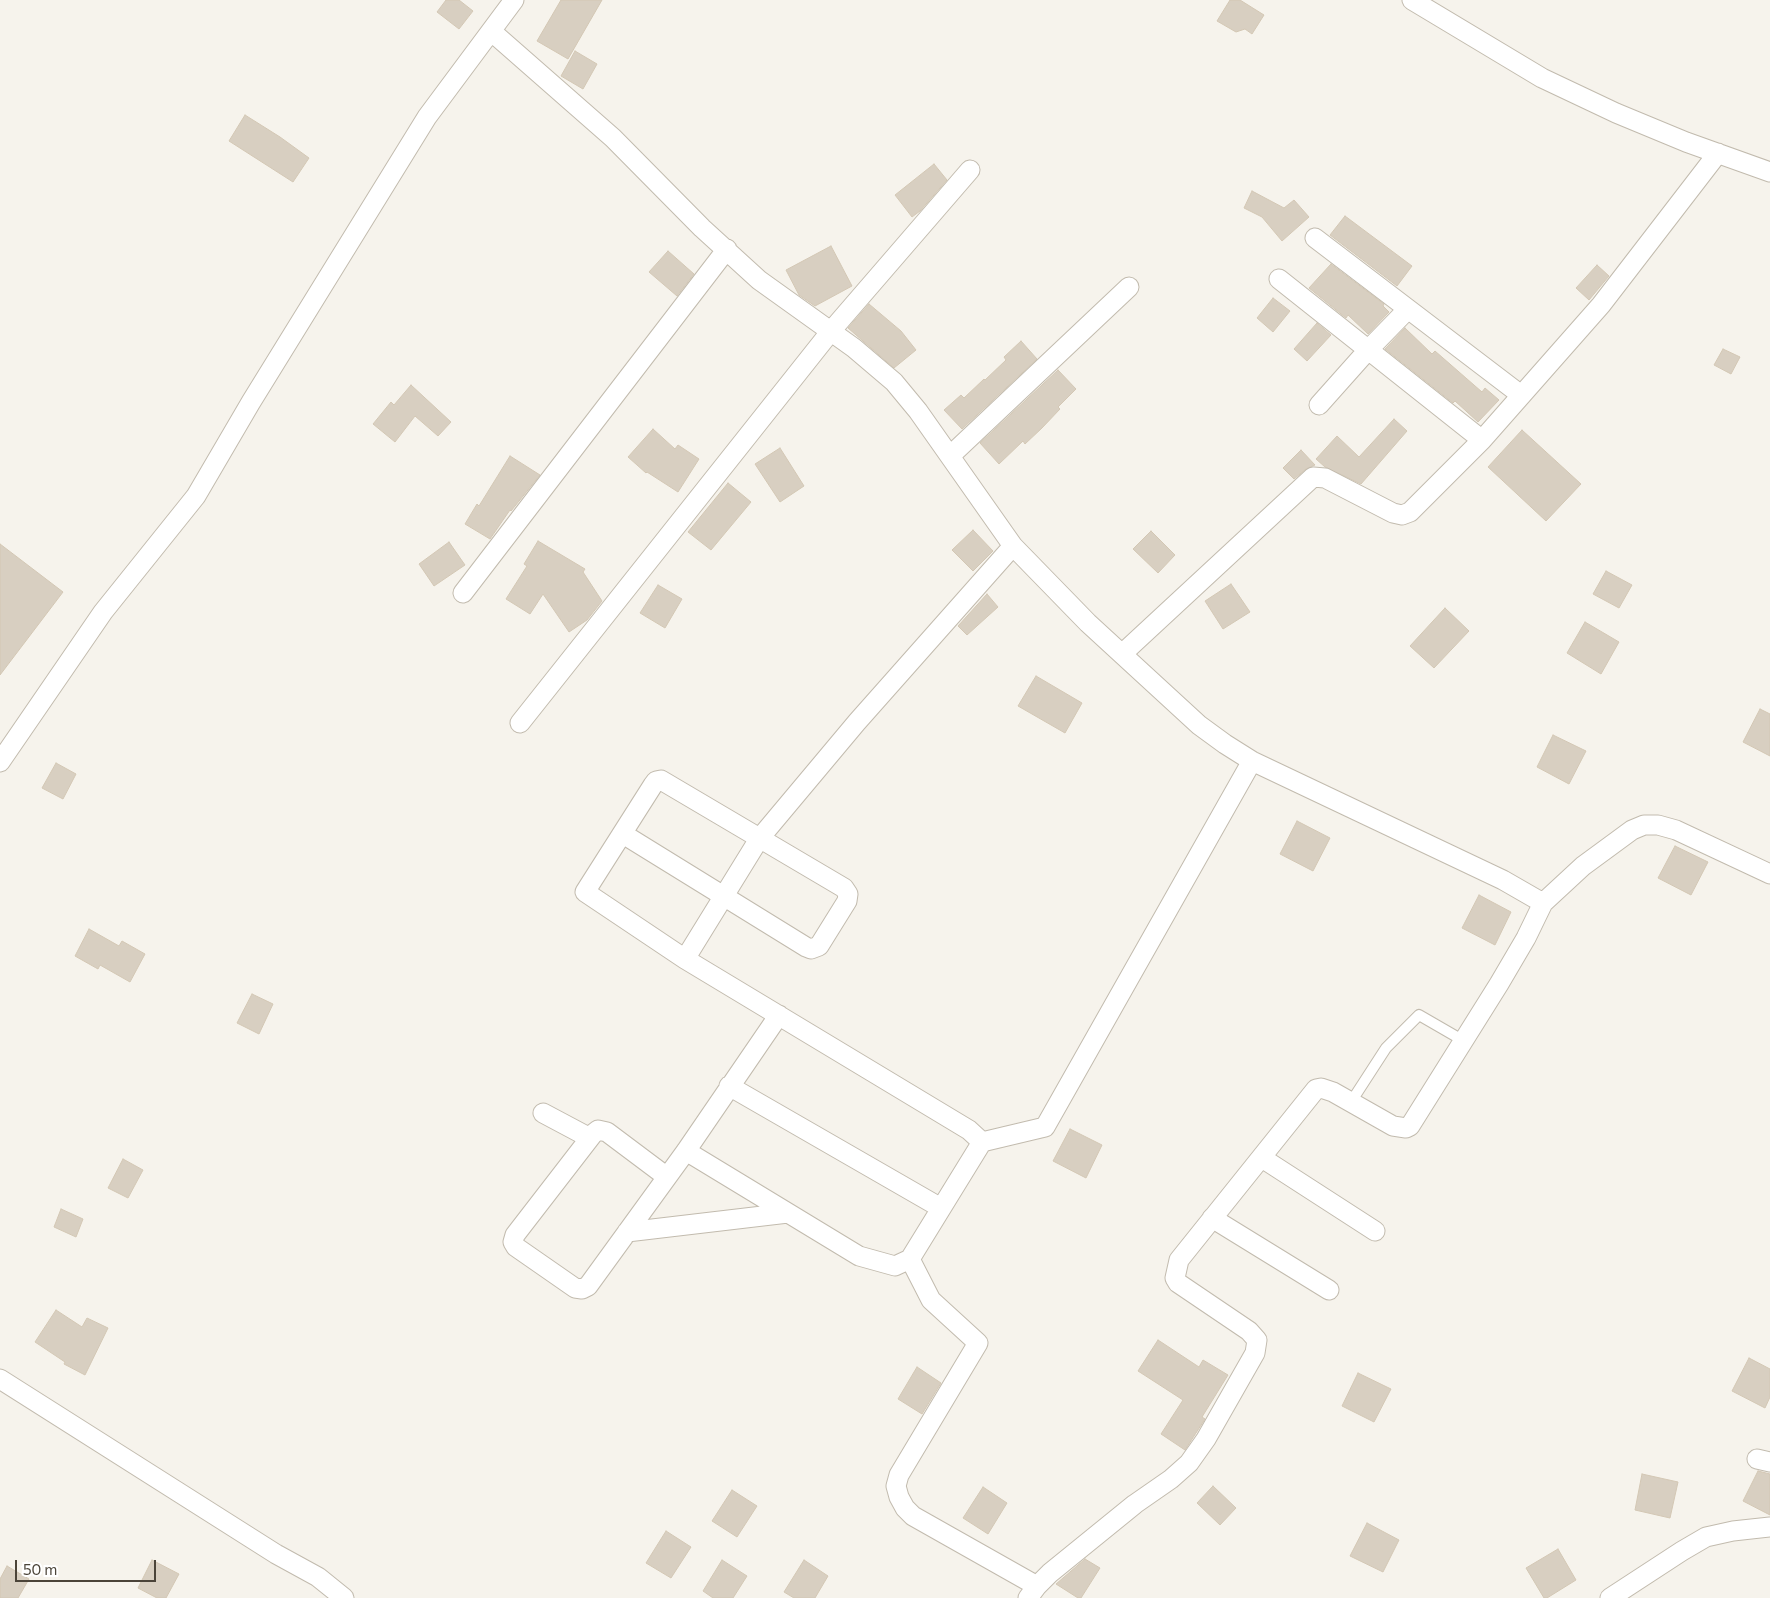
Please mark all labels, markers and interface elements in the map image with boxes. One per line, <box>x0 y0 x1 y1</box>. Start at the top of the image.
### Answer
scale bar <box>18 1550 159 1582</box>
text: 50 m <box>23 1560 57 1578</box>

